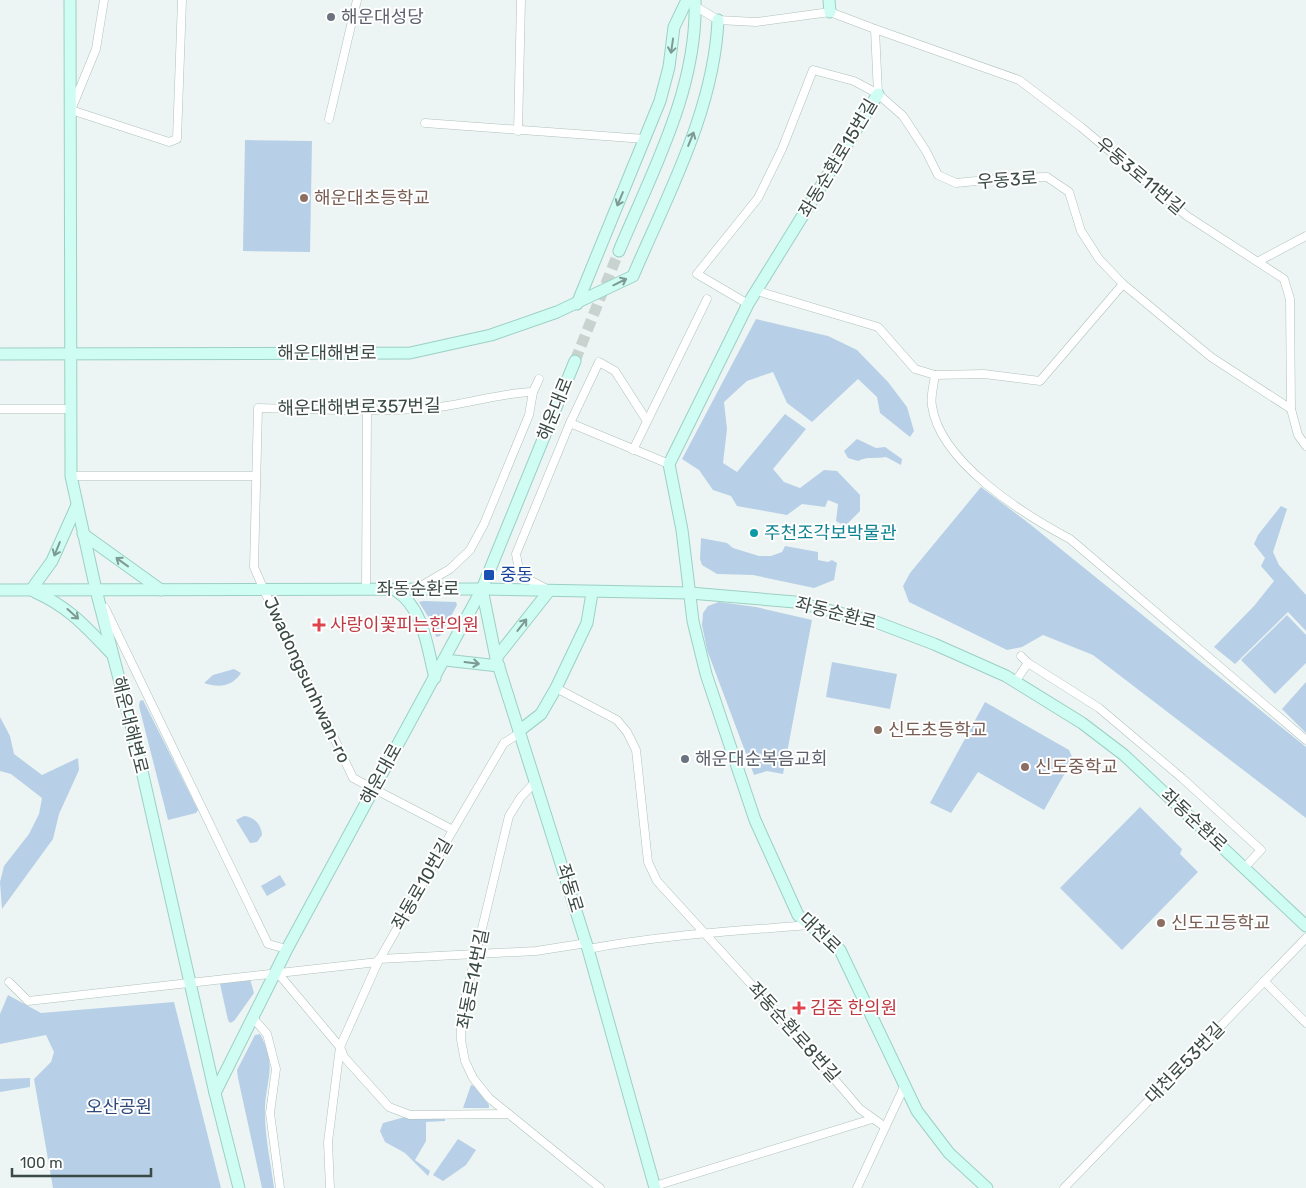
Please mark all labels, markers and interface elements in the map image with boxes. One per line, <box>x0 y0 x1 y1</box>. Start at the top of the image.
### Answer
place label: 해운대성당 <box>341 6 424 28</box>
marker: 해운대성당 <box>325 11 337 23</box>
one-way arrow <box>667 38 677 54</box>
street label: 좌동순환로15번길 <box>794 95 882 221</box>
one-way arrow <box>687 132 696 147</box>
street label: 우동3로11번길 <box>1091 133 1189 219</box>
street label: 우동3로 <box>976 167 1038 193</box>
place label: 해운대초등학교 <box>314 187 430 209</box>
one-way arrow <box>615 191 624 206</box>
marker: 해운대초등학교 <box>298 192 310 204</box>
one-way arrow <box>613 277 628 287</box>
street label: 해운대해변로 <box>277 342 377 364</box>
street label: 해운대로 <box>532 374 578 444</box>
street label: 해운대해변로357번길 <box>277 395 441 419</box>
place label: 주천조각보박물관 <box>764 522 897 544</box>
marker: 주천조각보박물관 <box>748 527 760 539</box>
one-way arrow <box>51 541 61 556</box>
one-way arrow <box>115 557 129 567</box>
place label: 중동 <box>500 564 533 586</box>
marker: 중동 <box>482 568 496 582</box>
street label: 좌동순환로 <box>377 578 459 600</box>
street label: 좌동순환로 <box>793 592 879 634</box>
street label: Jwadongsunhwan-ro <box>259 593 355 767</box>
one-way arrow <box>66 608 79 620</box>
place label: 사랑이꽃피는한의원 <box>330 614 479 636</box>
marker: 사랑이꽃피는한의원 <box>312 618 326 632</box>
one-way arrow <box>517 618 528 631</box>
one-way arrow <box>463 658 479 668</box>
street label: 해운대해변로 <box>107 674 153 776</box>
place label: 신도초등학교 <box>888 719 987 741</box>
marker: 신도초등학교 <box>872 724 884 736</box>
street label: 해운대로 <box>355 740 407 808</box>
place label: 해운대순복음교회 <box>695 748 827 770</box>
marker: 해운대순복음교회 <box>679 753 691 765</box>
place label: 신도중학교 <box>1035 756 1118 778</box>
marker: 신도중학교 <box>1019 761 1031 773</box>
street label: 좌동순환로 <box>1156 784 1232 856</box>
street label: 좌동로10번길 <box>387 834 457 934</box>
street label: 좌동로 <box>552 861 588 915</box>
street label: 대천로 <box>794 908 846 958</box>
place label: 신도고등학교 <box>1171 912 1270 934</box>
marker: 신도고등학교 <box>1155 917 1167 929</box>
street label: 좌동로14번길 <box>453 927 493 1031</box>
street label: 좌동순환로8번길 <box>743 977 845 1087</box>
place label: 김준 한의원 <box>810 997 897 1019</box>
marker: 김준 한의원 <box>792 1001 806 1015</box>
street label: 대천로53번길 <box>1141 1018 1229 1108</box>
park label: 오산공원 <box>86 1096 152 1118</box>
scale bar <box>12 1146 151 1178</box>
text: 100 m <box>20 1154 62 1172</box>

